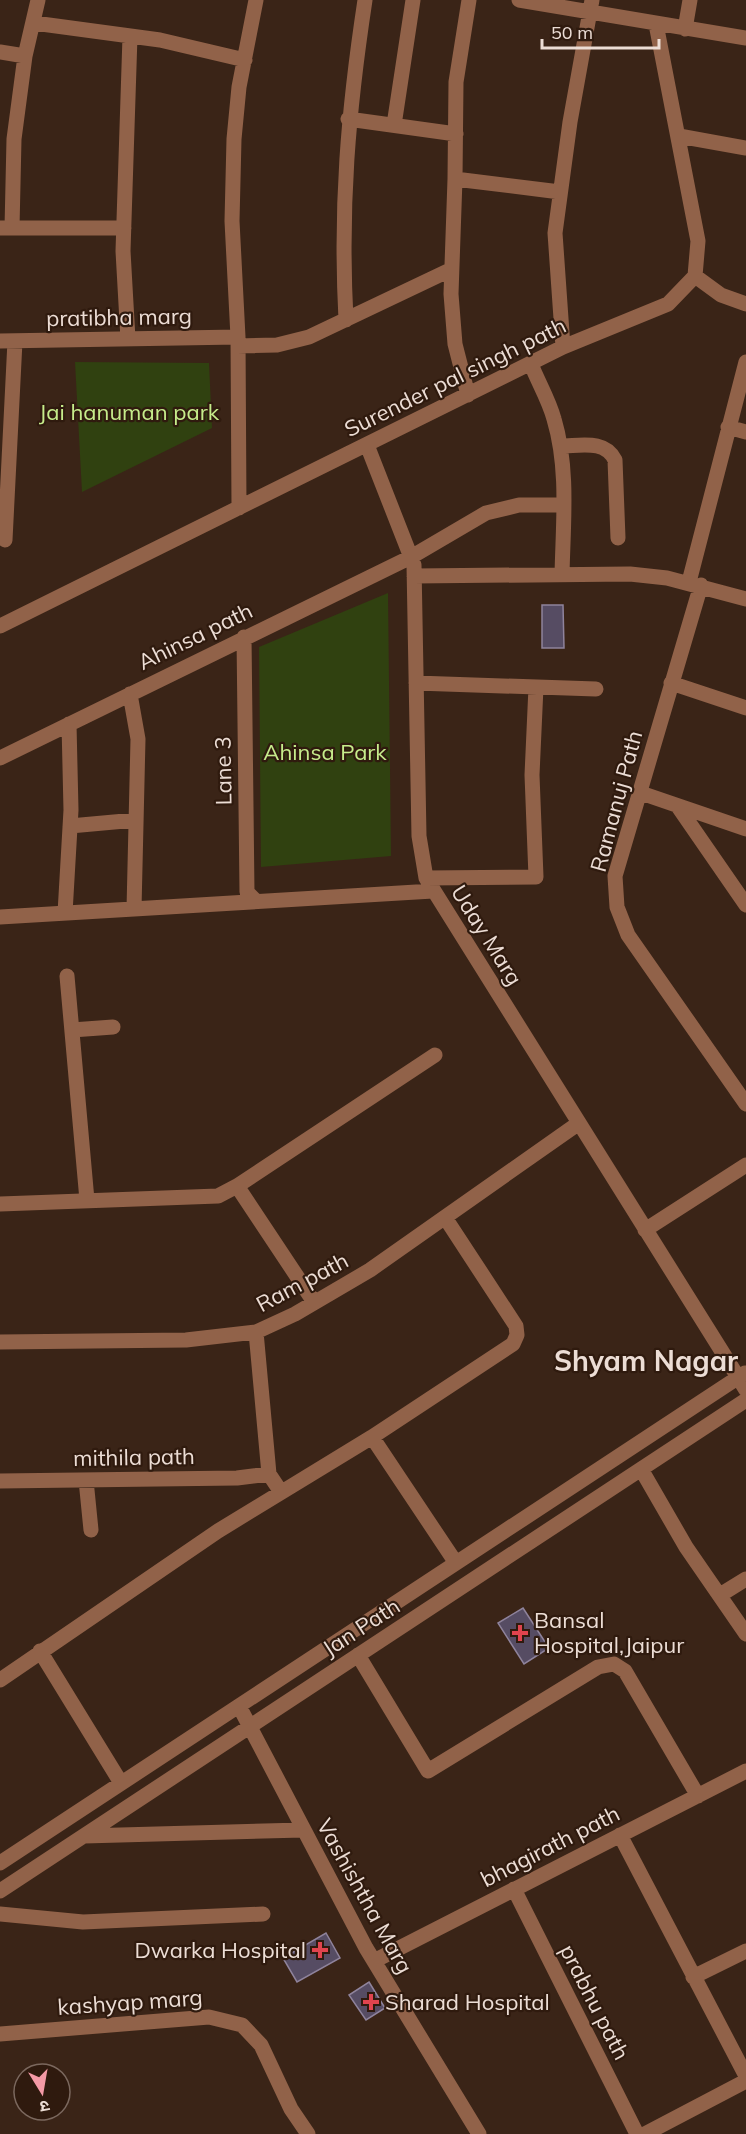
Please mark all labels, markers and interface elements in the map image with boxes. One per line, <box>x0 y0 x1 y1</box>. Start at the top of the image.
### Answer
scale bar <box>542 12 659 50</box>
text: 50 m <box>551 21 593 44</box>
street label: pratibha marg <box>46 302 192 332</box>
street label: Surender pal singh path <box>340 311 570 443</box>
park label: Jai hanuman park <box>39 398 220 426</box>
street label: Ahinsa path <box>133 596 257 676</box>
street label: Ramanuj Path <box>584 727 648 875</box>
street label: Lane 3 <box>208 736 238 806</box>
park label: Ahinsa Park <box>263 738 387 766</box>
street label: Uday Marg <box>445 880 529 990</box>
street label: Ram path <box>251 1246 353 1318</box>
district label: Shyam Nagar <box>554 1343 738 1378</box>
street label: mithila path <box>73 1442 195 1472</box>
street label: Jan Path <box>317 1592 405 1662</box>
place label: Bansal Hospital,Jaipur <box>534 1606 684 1659</box>
marker: Bansal Hospital,Jaipur <box>511 1624 529 1642</box>
street label: bhagirath path <box>476 1799 624 1893</box>
street label: Vashishtha Marg <box>311 1814 419 1978</box>
place label: Dwarka Hospital <box>134 1936 306 1964</box>
street label: prabhu path <box>554 1940 636 2064</box>
marker: Dwarka Hospital <box>311 1941 329 1959</box>
street label: kashyap marg <box>57 1983 203 2021</box>
place label: Sharad Hospital <box>385 1988 550 2016</box>
marker: Sharad Hospital <box>362 1993 380 2011</box>
north arrow <box>12 2062 72 2122</box>
text: उ <box>38 2096 51 2118</box>

